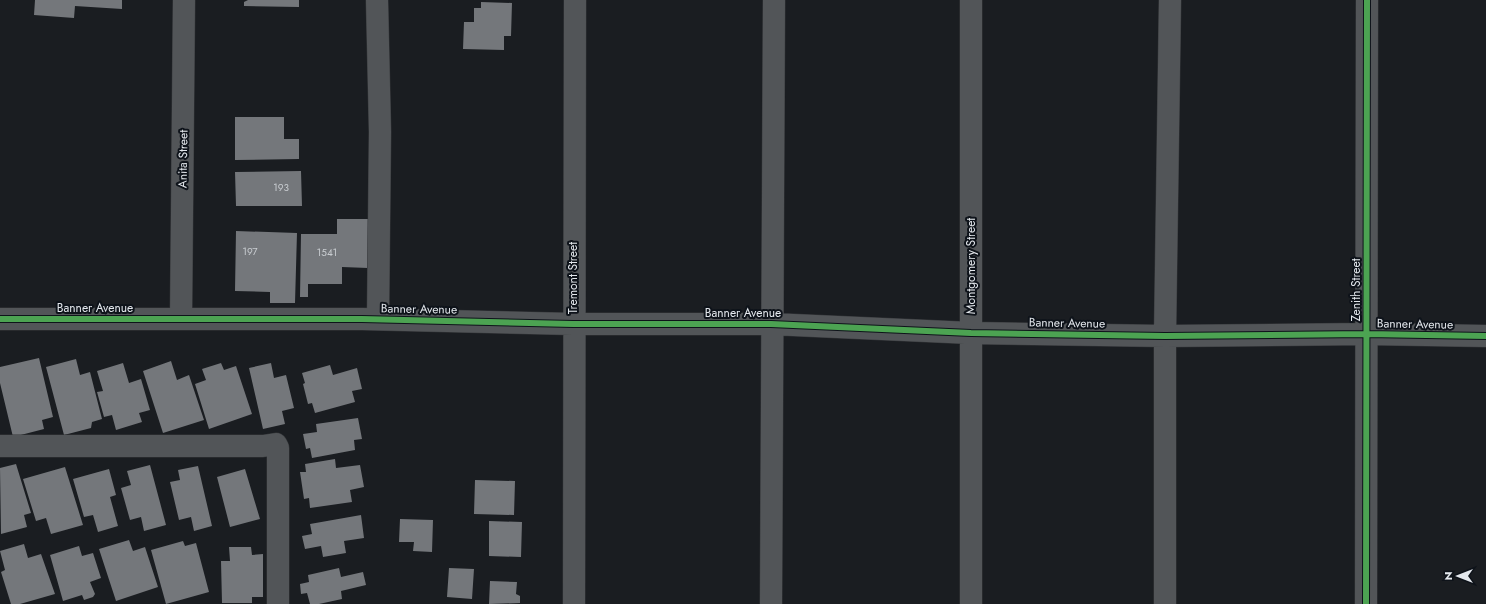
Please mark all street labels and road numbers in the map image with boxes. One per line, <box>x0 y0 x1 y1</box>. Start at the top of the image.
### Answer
street label: Anita Street <box>173 130 193 188</box>
street label: Montgomery Street <box>962 218 980 314</box>
street label: Tremont Street <box>564 242 582 314</box>
street label: Zenith Street <box>1347 258 1365 322</box>
street label: Banner Avenue <box>57 299 133 317</box>
street label: Banner Avenue <box>381 299 457 319</box>
street label: Banner Avenue <box>705 304 781 322</box>
street label: Banner Avenue <box>1029 313 1105 333</box>
street label: Banner Avenue <box>1377 314 1453 334</box>

